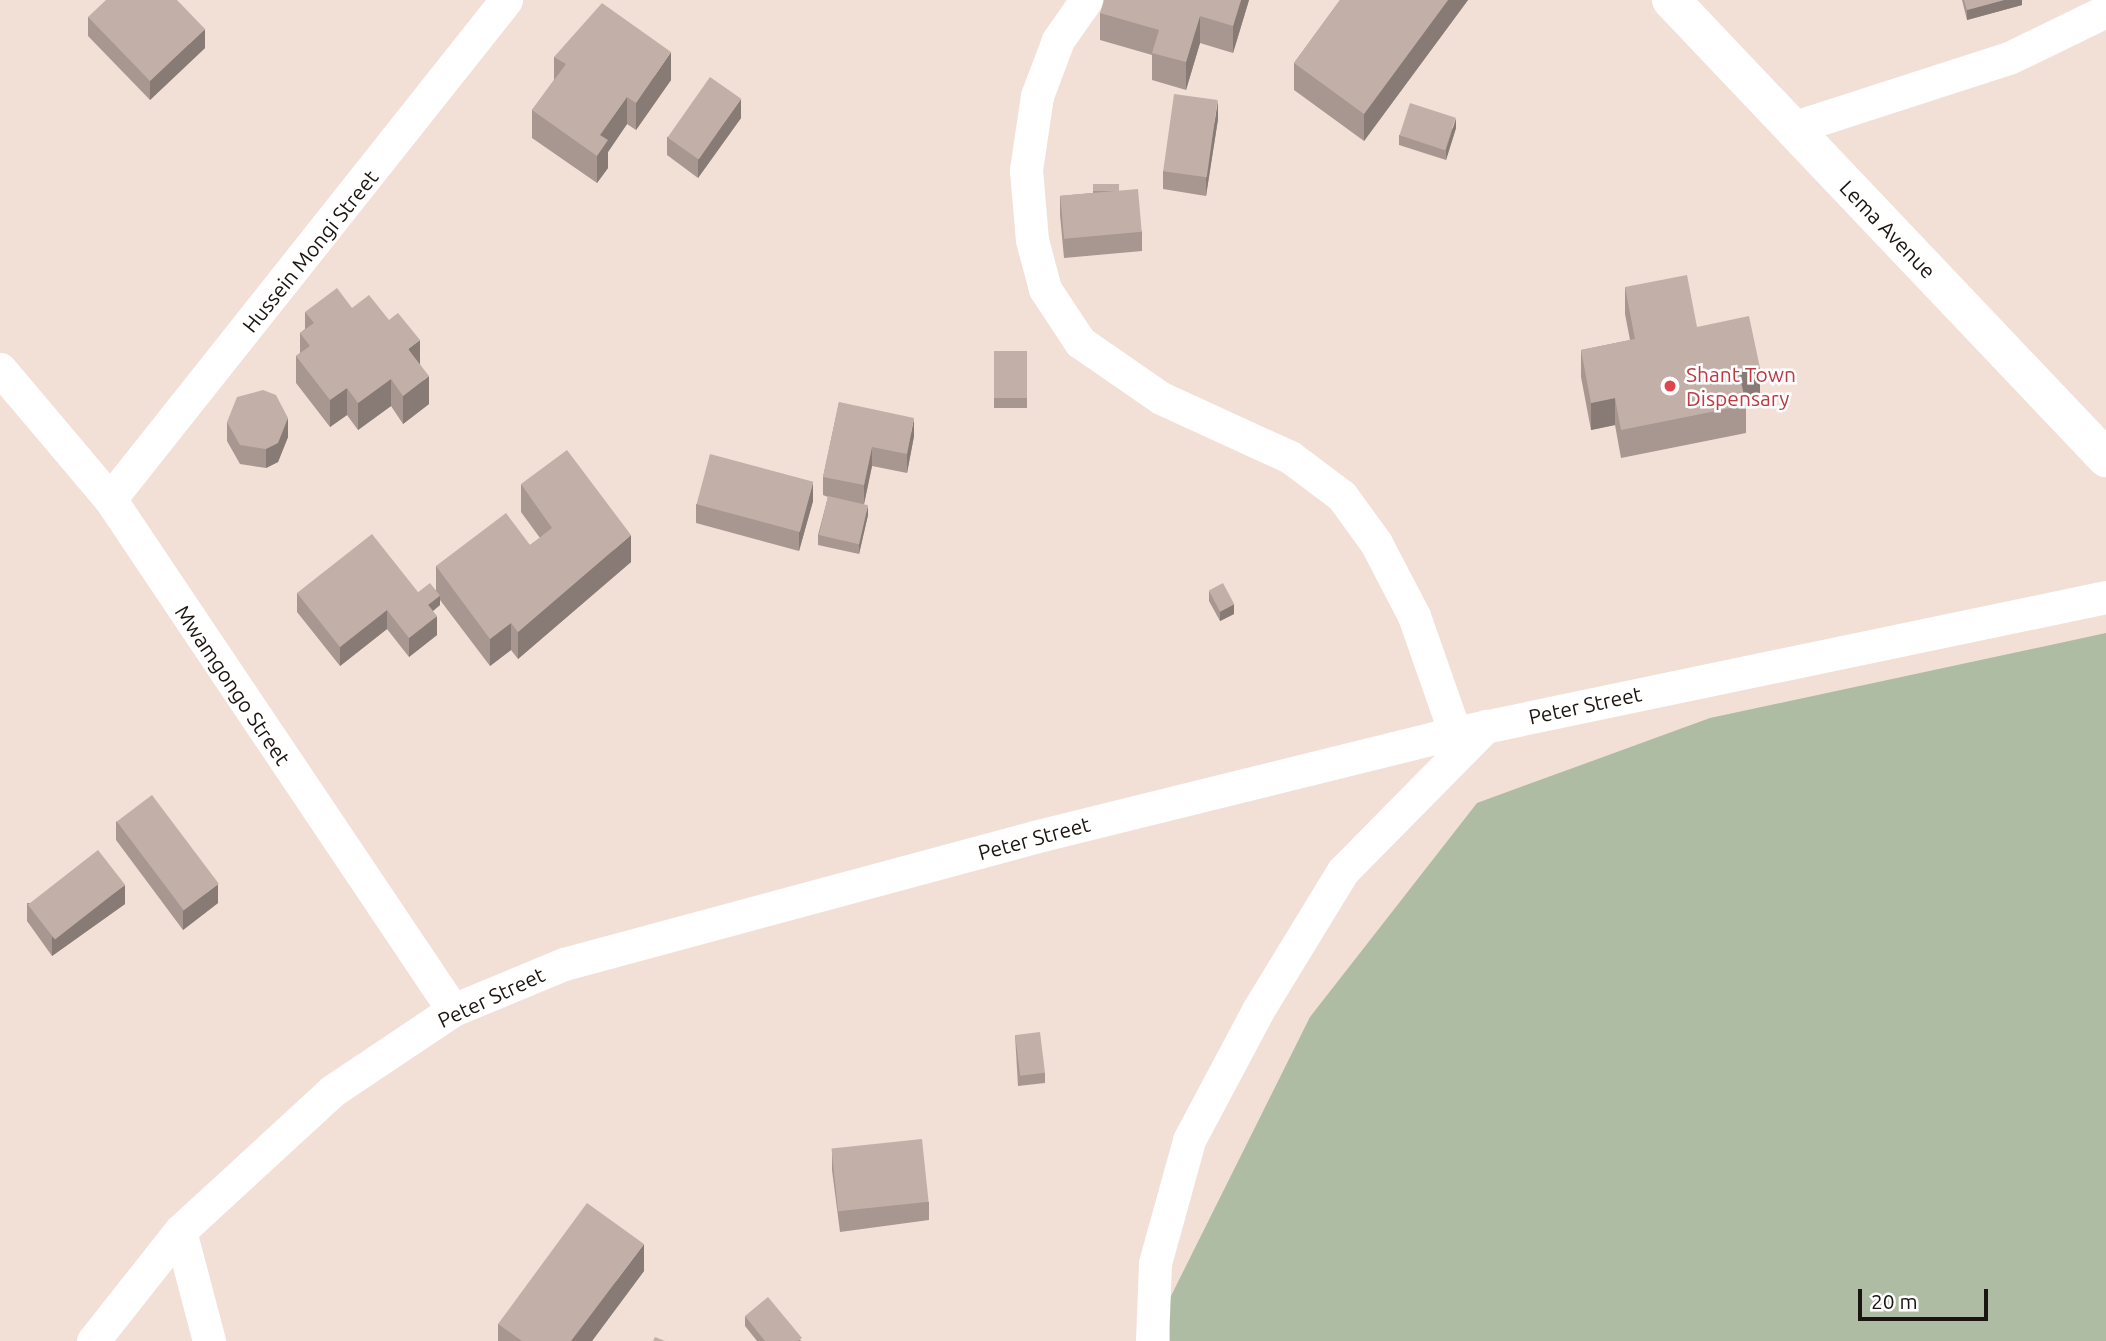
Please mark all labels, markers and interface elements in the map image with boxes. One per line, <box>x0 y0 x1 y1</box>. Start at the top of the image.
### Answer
street label: Hussein Mongi Street <box>237 165 383 337</box>
street label: Lema Avenue <box>1835 175 1941 283</box>
place label: Shant Town Dispensary <box>1686 361 1796 411</box>
marker: Shant Town Dispensary <box>1660 376 1680 396</box>
street label: Mwamgongo Street <box>170 600 296 770</box>
street label: Peter Street <box>1526 681 1644 729</box>
street label: Peter Street <box>975 811 1093 865</box>
street label: Peter Street <box>434 961 548 1033</box>
scale bar <box>1861 1274 1990 1318</box>
text: 20 m <box>1871 1289 1918 1313</box>

